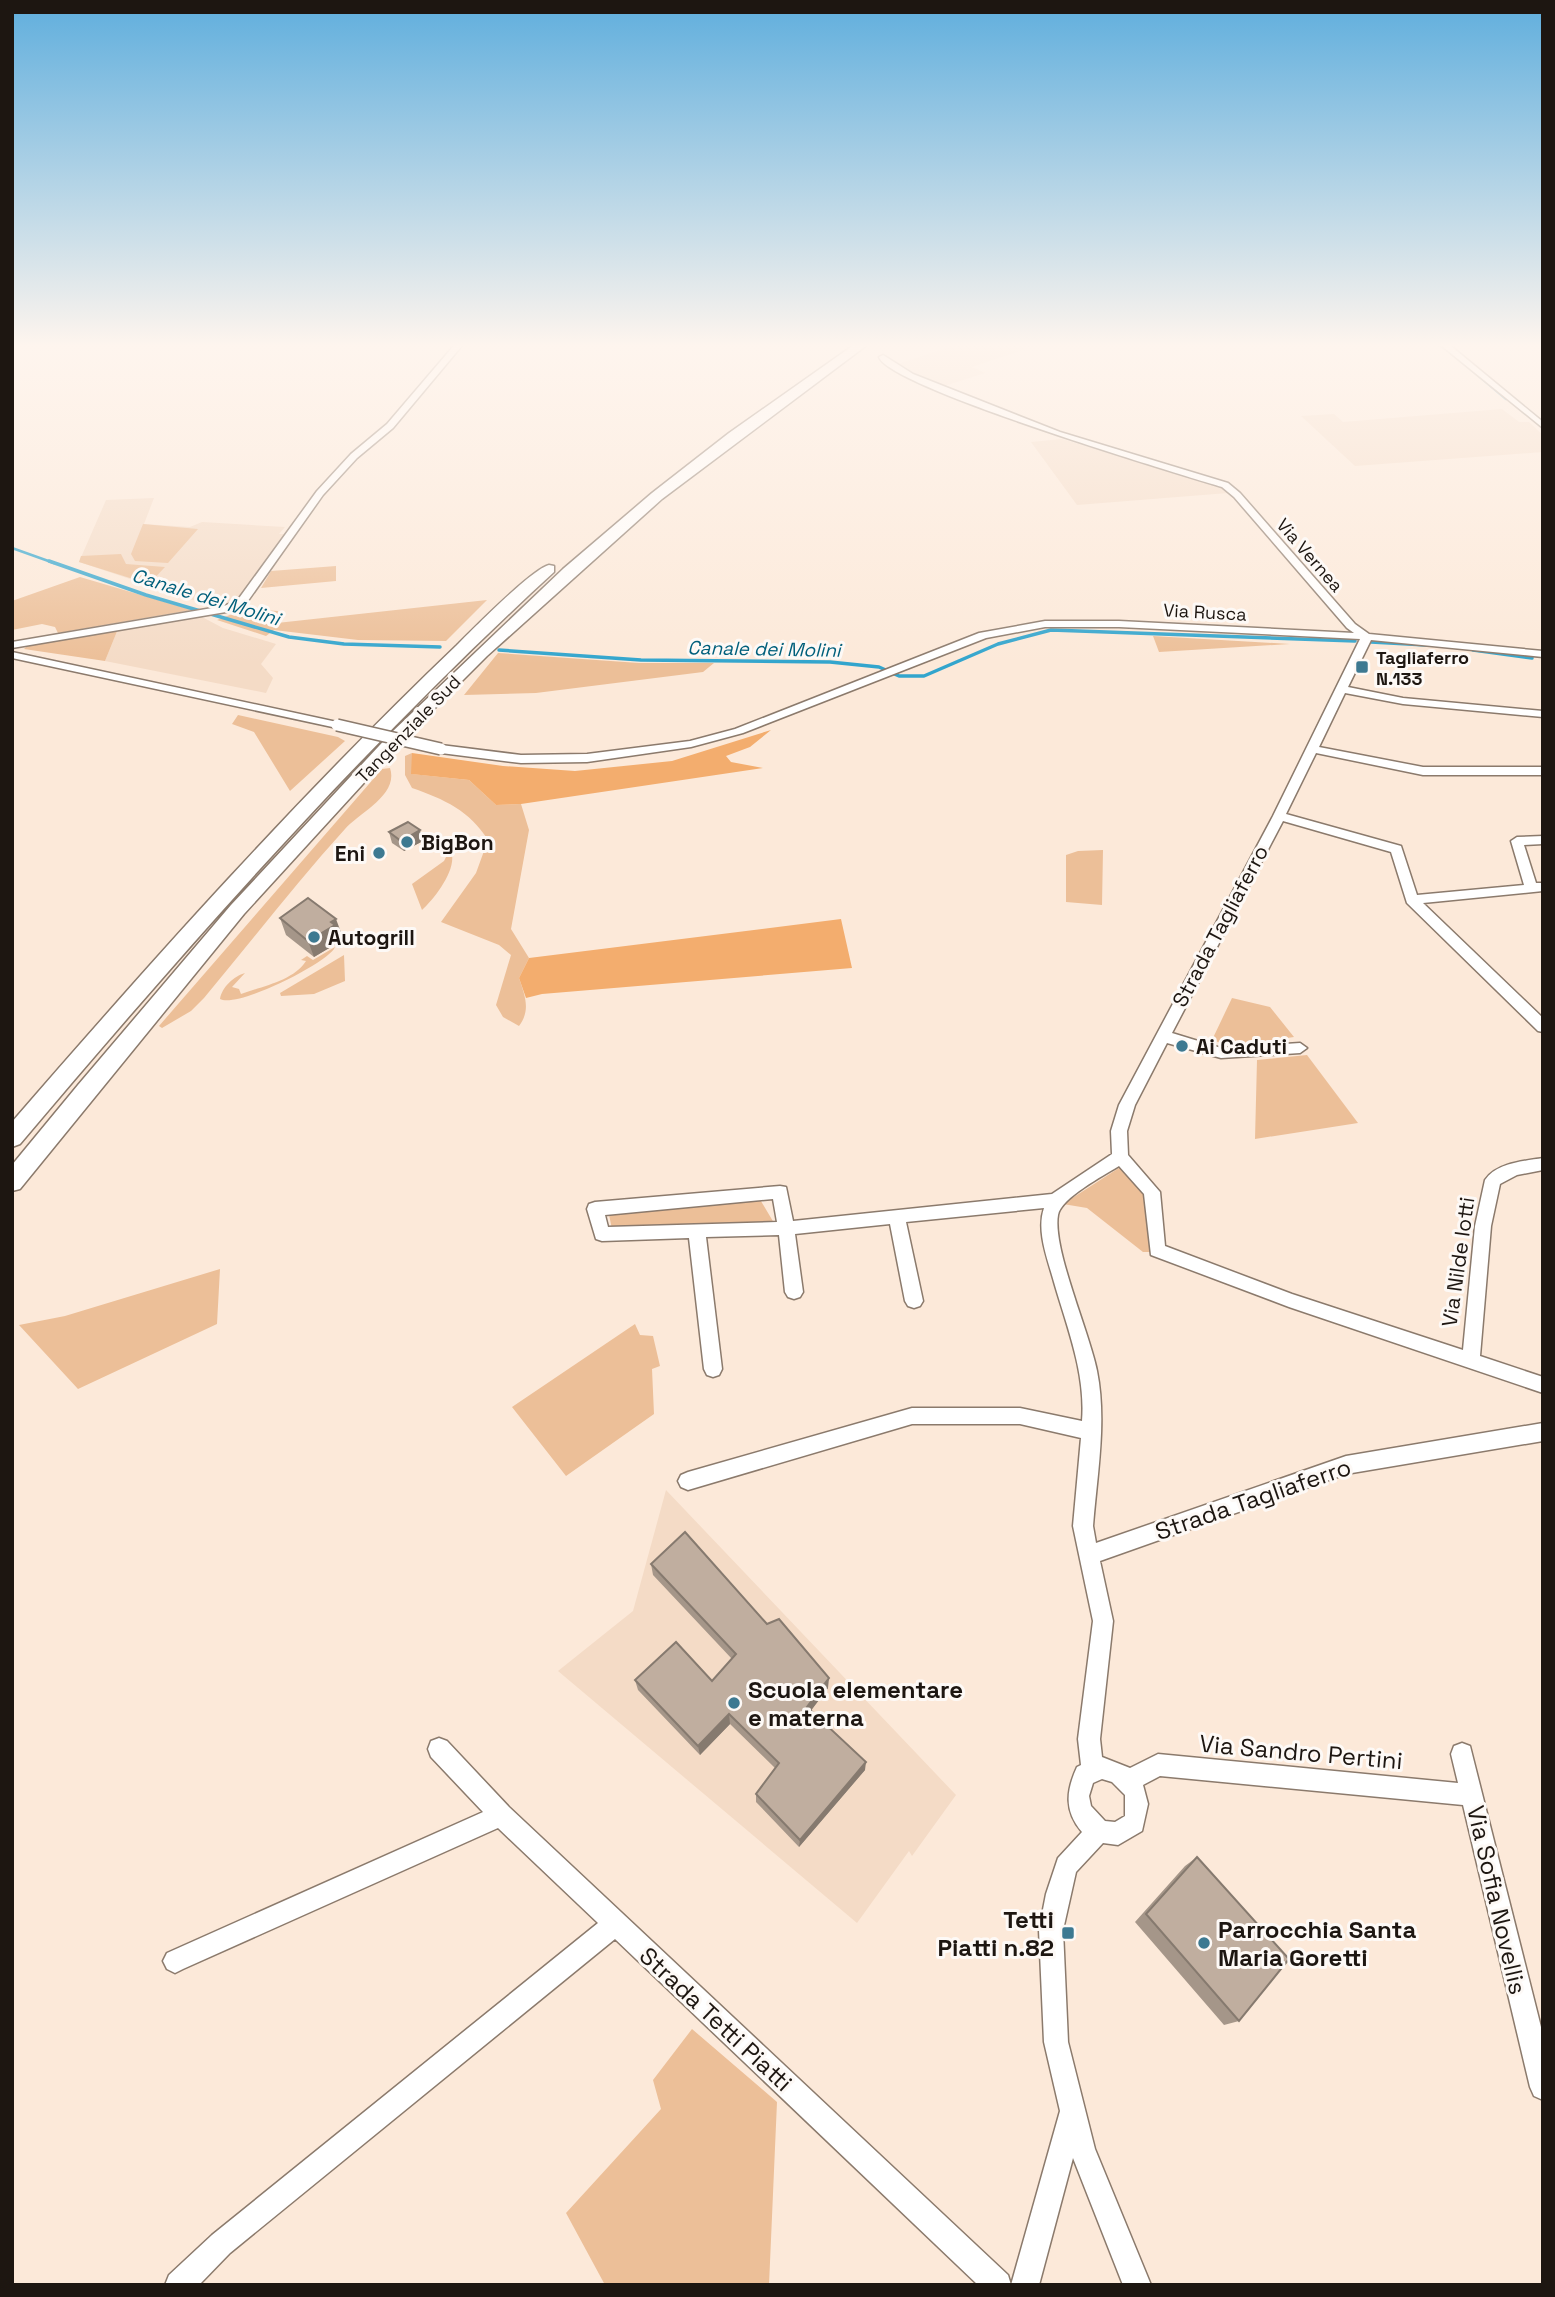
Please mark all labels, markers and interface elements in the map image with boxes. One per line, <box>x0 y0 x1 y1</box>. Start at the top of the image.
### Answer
street label: Via Vernea <box>1272 513 1348 597</box>
water label: Canale dei Molini <box>129 563 285 632</box>
street label: Via Rusca <box>1163 598 1247 626</box>
water label: Canale dei Molini <box>687 635 843 663</box>
place label: Tagliaferro N.133 <box>1376 646 1469 690</box>
marker: Tagliaferro N.133 <box>1354 659 1370 675</box>
street label: Tangenziale Sud <box>351 670 465 788</box>
place label: BigBon <box>421 829 494 856</box>
marker: BigBon <box>399 834 415 850</box>
place label: Eni <box>335 840 365 867</box>
street label: Strada Tagliaferro <box>1166 840 1274 1012</box>
marker: Eni <box>371 845 387 861</box>
place label: Autogrill <box>328 924 415 951</box>
marker: Autogrill <box>306 929 322 945</box>
place label: Ai Caduti <box>1196 1033 1287 1060</box>
marker: Ai Caduti <box>1174 1038 1190 1054</box>
street label: Via Nilde Iotti <box>1436 1195 1480 1329</box>
street label: Strada Tagliaferro <box>1151 1451 1355 1547</box>
place label: Scuola elementare e materna <box>748 1674 963 1733</box>
marker: Scuola elementare e materna <box>726 1695 742 1711</box>
street label: Via Sandro Pertini <box>1198 1728 1404 1776</box>
street label: Via Sofia Novellis <box>1460 1803 1534 1997</box>
place label: Tetti Piatti n.82 <box>937 1904 1054 1963</box>
place label: Parrocchia Santa Maria Goretti <box>1218 1914 1416 1973</box>
marker: Tetti Piatti n.82 <box>1060 1925 1076 1941</box>
marker: Parrocchia Santa Maria Goretti <box>1196 1935 1212 1951</box>
street label: Strada Tetti Piatti <box>633 1940 799 2098</box>

